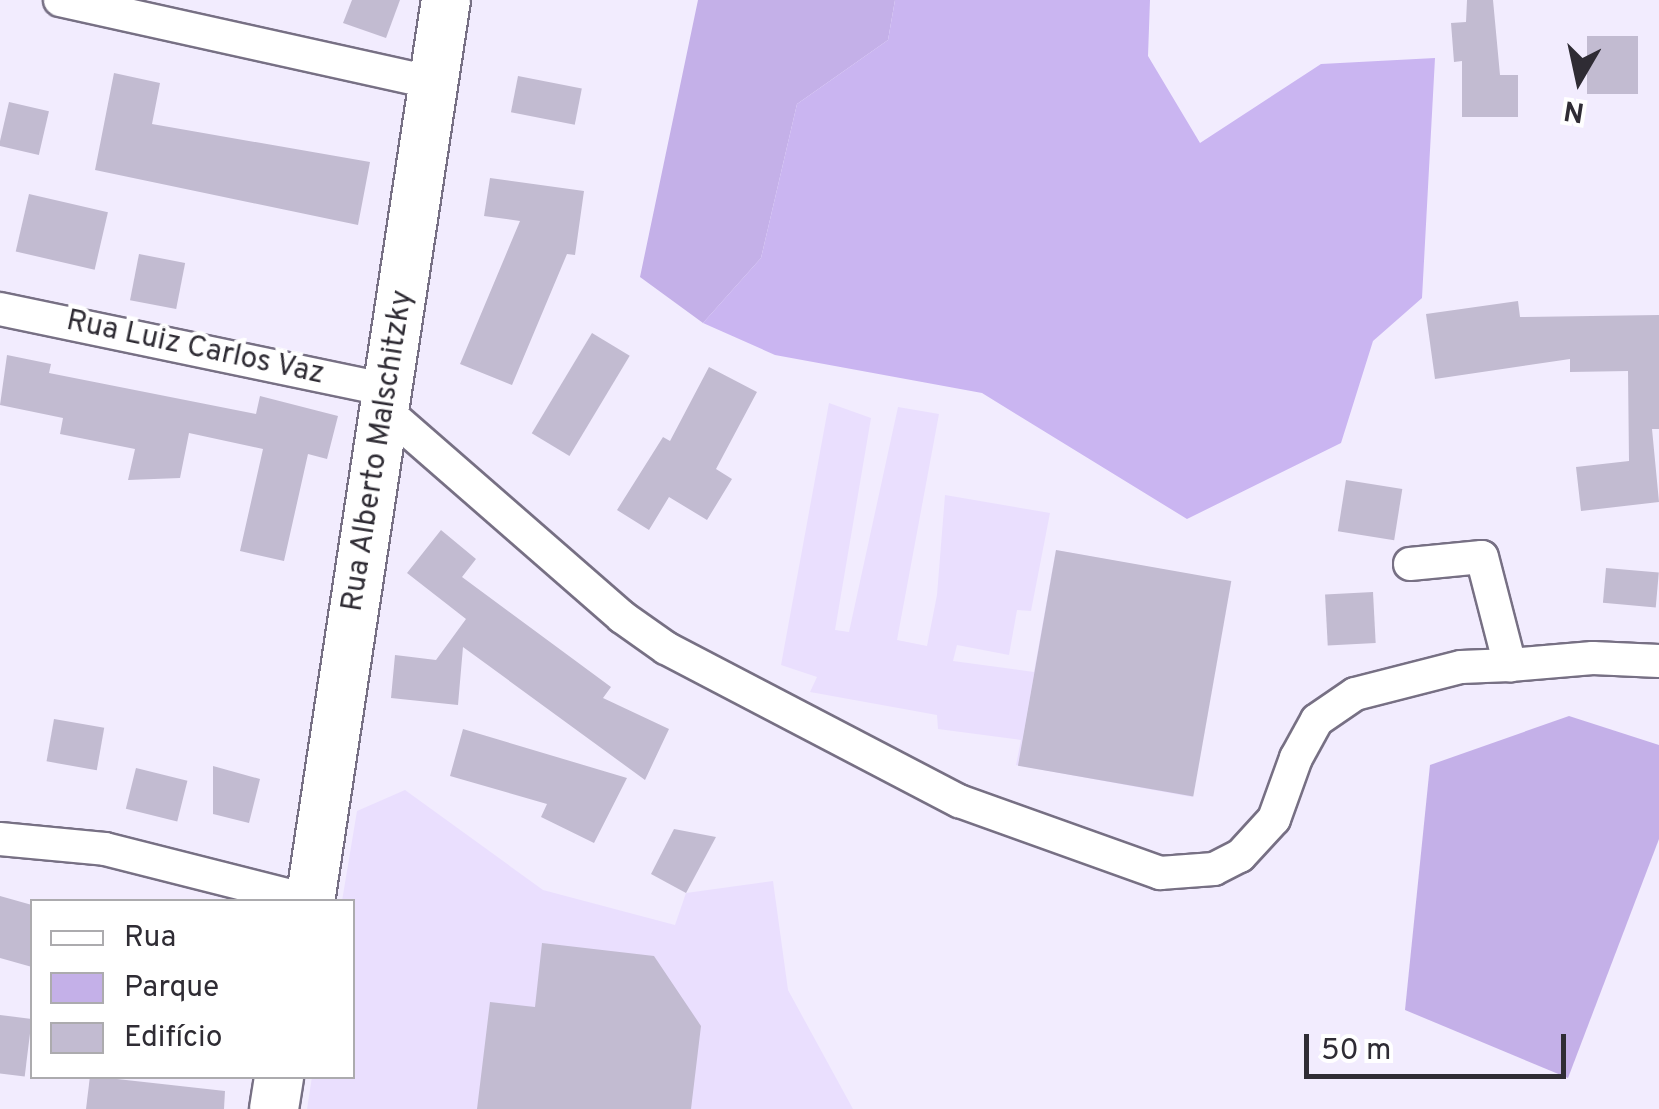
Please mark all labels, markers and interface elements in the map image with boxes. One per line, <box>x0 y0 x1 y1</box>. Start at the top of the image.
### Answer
north arrow <box>1529 30 1629 130</box>
text: N <box>1562 90 1587 129</box>
street label: Rua Alberto Malschitzky <box>336 287 422 615</box>
street label: Rua Luiz Carlos Vaz <box>62 304 328 394</box>
legend <box>30 899 355 1079</box>
text: Rua <box>124 920 176 957</box>
text: Parque <box>124 970 219 1007</box>
scale bar <box>1309 1014 1572 1076</box>
text: Edifício <box>124 1020 222 1057</box>
text: 50 m <box>1321 1033 1391 1070</box>

